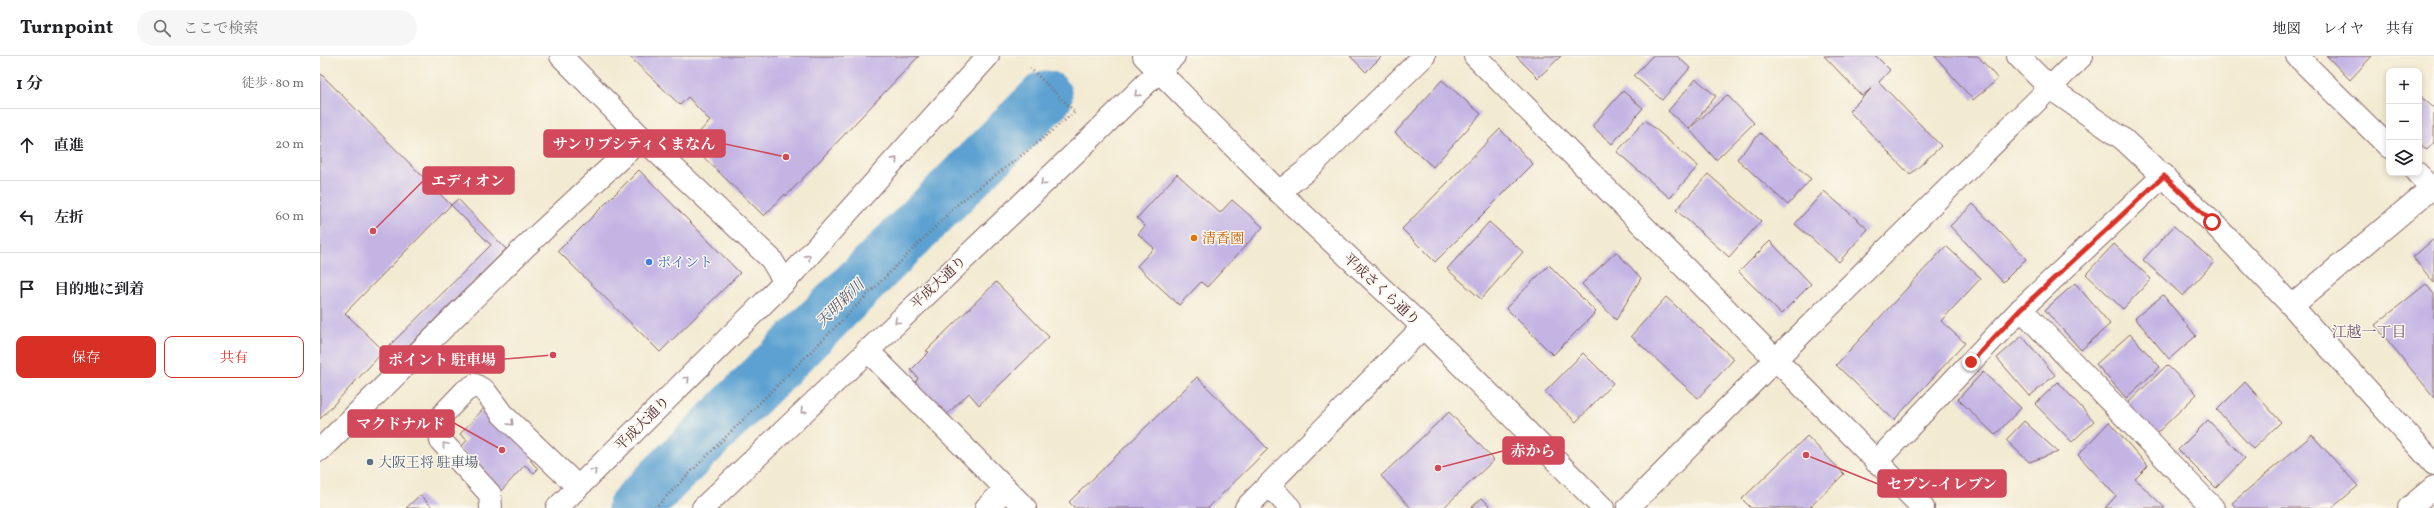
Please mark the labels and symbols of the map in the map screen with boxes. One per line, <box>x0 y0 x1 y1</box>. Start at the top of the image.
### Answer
one-way arrow <box>1134 89 1142 97</box>
callout: サンリブシティくまなん <box>544 130 725 157</box>
text: サンリブシティくまなん <box>553 135 715 156</box>
one-way arrow <box>890 157 897 165</box>
callout: エディオン <box>423 167 514 194</box>
text: エディオン <box>431 172 505 193</box>
one-way arrow <box>1040 179 1047 186</box>
route start <box>2203 213 2221 231</box>
place label: 清香園 <box>1202 230 1244 249</box>
marker: 清香園 <box>1189 233 1199 243</box>
street label: 平成さくら通り <box>1339 250 1423 330</box>
street label: 平成大通り <box>907 252 971 314</box>
place label: ポイント <box>657 254 713 273</box>
one-way arrow <box>803 254 810 262</box>
marker: ポイント <box>644 257 654 267</box>
water label: 天明新川 <box>812 274 871 333</box>
one-way arrow <box>894 316 902 324</box>
district label: 江越一丁目 <box>2331 323 2407 344</box>
callout: ポイント 駐車場 <box>380 346 504 373</box>
text: ポイント 駐車場 <box>388 351 496 372</box>
route end <box>1962 353 1980 371</box>
one-way arrow <box>682 376 690 384</box>
street label: 平成大通り <box>612 393 675 456</box>
one-way arrow <box>801 406 808 413</box>
callout: マクドナルド <box>348 410 454 437</box>
text: マクドナルド <box>356 415 446 436</box>
one-way arrow <box>506 418 514 426</box>
callout: 赤から <box>1503 437 1564 464</box>
one-way arrow <box>442 442 449 450</box>
text: 赤から <box>1510 442 1556 463</box>
place label: 大阪王将 駐車場 <box>378 454 479 473</box>
marker: 大阪王将 駐車場 <box>365 457 375 467</box>
one-way arrow <box>589 468 597 476</box>
callout: セブン-イレブン <box>1878 470 2006 497</box>
text: セブン-イレブン <box>1887 475 1997 496</box>

